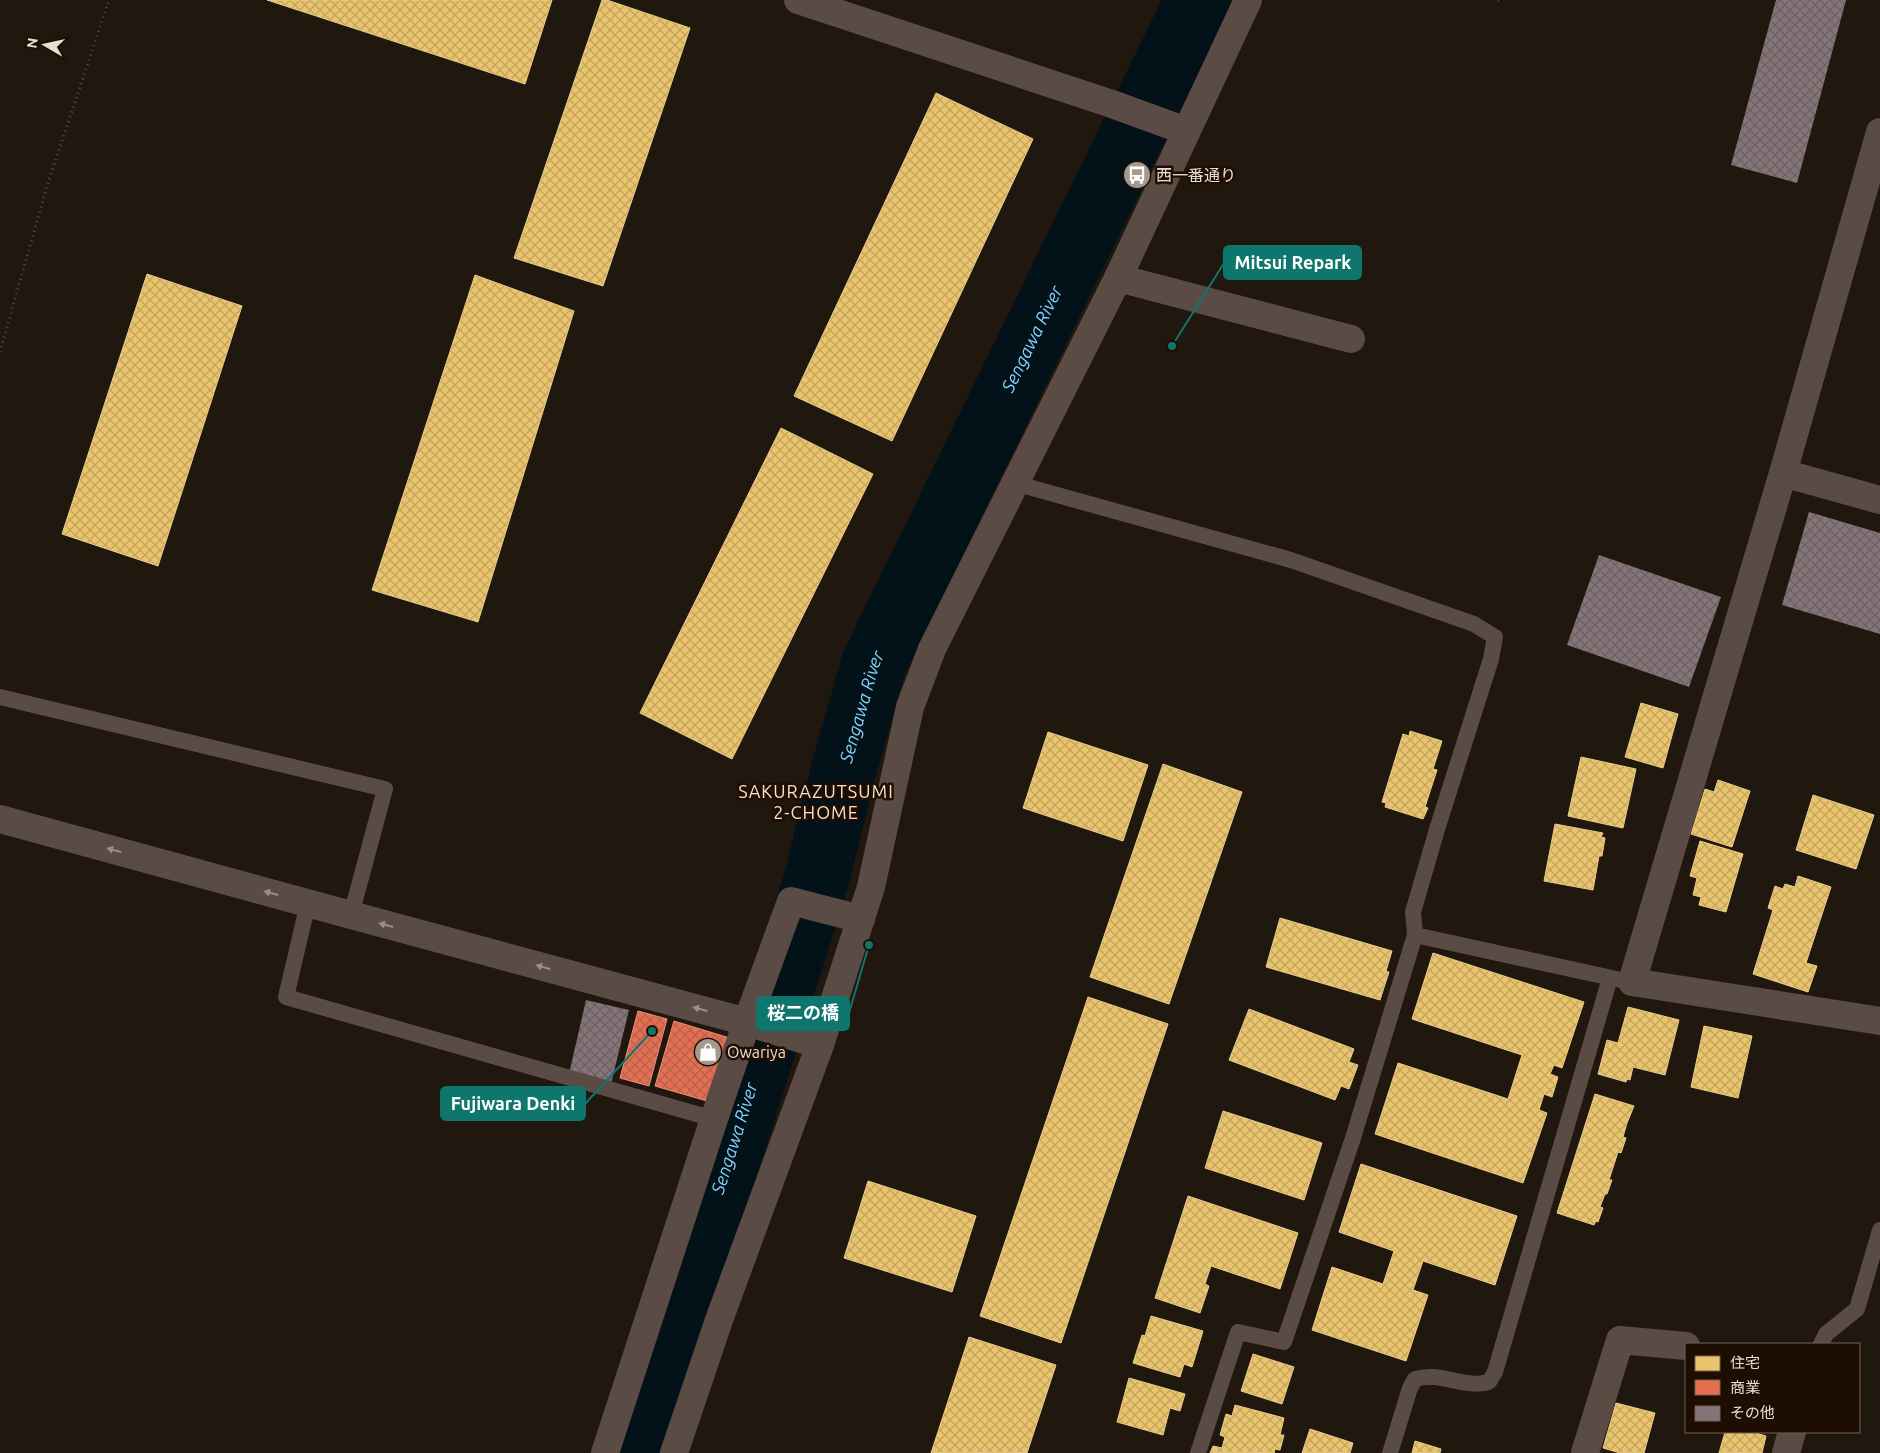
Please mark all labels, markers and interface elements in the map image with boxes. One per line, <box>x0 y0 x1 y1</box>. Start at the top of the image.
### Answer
north arrow <box>20 20 70 70</box>
text: N <box>23 37 41 49</box>
bus stop icon: 西一番通り <box>1122 160 1152 190</box>
place label: 西一番通り <box>1156 166 1236 184</box>
callout: Mitsui Repark <box>1224 246 1361 279</box>
text: Mitsui Repark <box>1235 252 1351 272</box>
water label: Sengawa River <box>997 281 1066 396</box>
water label: Sengawa River <box>835 646 888 766</box>
district label: SAKURAZUTSUMI 2-CHOME <box>738 781 894 822</box>
one-way arrow <box>107 846 122 854</box>
one-way arrow <box>263 889 278 897</box>
one-way arrow <box>378 920 393 928</box>
one-way arrow <box>535 963 550 971</box>
callout: 桜二の橋 <box>757 997 849 1030</box>
text: 桜二の橋 <box>767 1002 839 1022</box>
one-way arrow <box>692 1005 707 1013</box>
shop icon: Owariya <box>693 1037 723 1067</box>
place label: Owariya <box>727 1043 786 1061</box>
water label: Sengawa River <box>707 1079 761 1197</box>
callout: Fujiwara Denki <box>441 1087 585 1120</box>
text: Fujiwara Denki <box>451 1093 575 1113</box>
legend <box>1685 1343 1860 1433</box>
text: 住宅 <box>1730 1354 1760 1371</box>
text: 商業 <box>1730 1379 1760 1396</box>
text: その他 <box>1730 1404 1775 1421</box>

